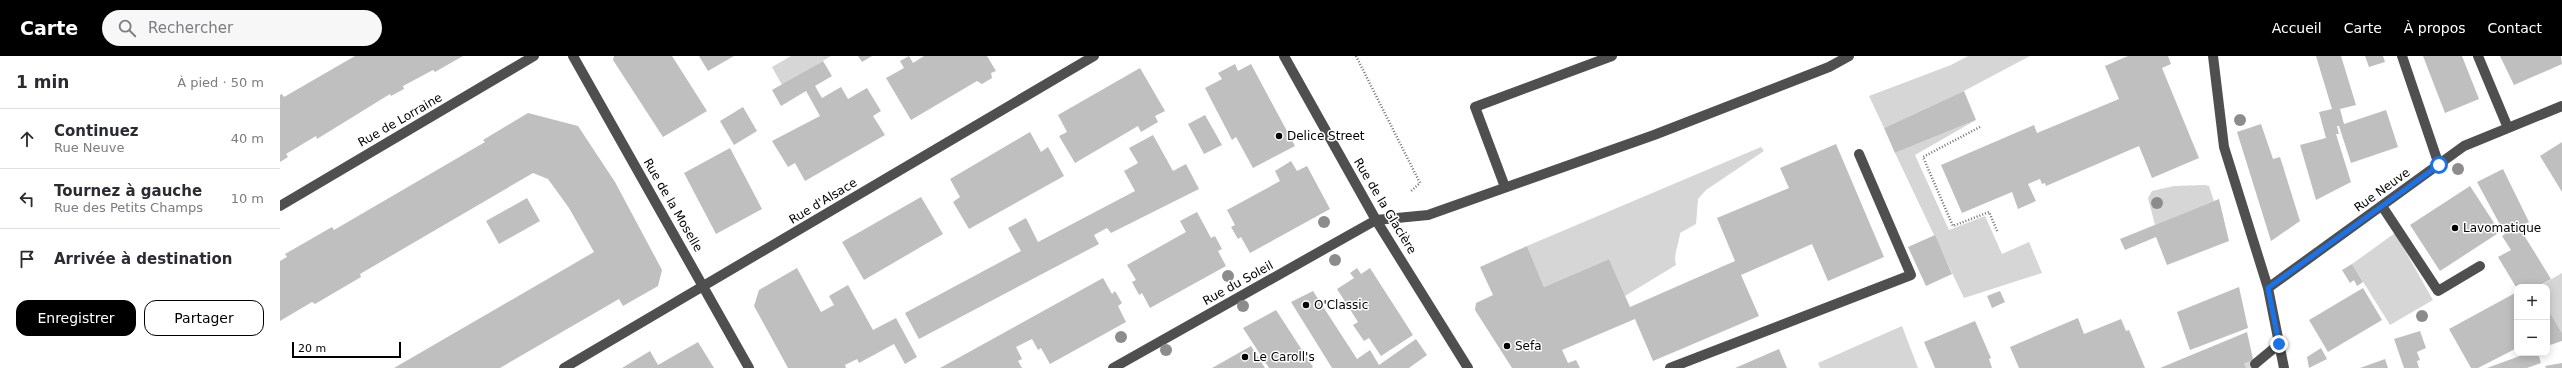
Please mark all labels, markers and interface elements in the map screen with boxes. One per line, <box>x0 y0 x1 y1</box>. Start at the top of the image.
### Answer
search box <box>102 10 382 46</box>
text: Carte <box>20 17 78 39</box>
icon: search <box>116 17 138 39</box>
text: Rechercher <box>148 19 233 37</box>
text: Accueil <box>2272 20 2322 36</box>
text: Carte <box>2344 20 2382 36</box>
text: À propos <box>2404 20 2466 36</box>
text: Contact <box>2488 20 2542 36</box>
text: 1 min <box>16 72 69 92</box>
text: À pied · 50 m <box>177 75 264 90</box>
street label: Rue de Lorraine <box>356 90 444 150</box>
text: Continuez <box>54 122 139 140</box>
icon: ahead <box>16 128 38 150</box>
place label: Delice Street <box>1287 129 1365 143</box>
text: 40 m <box>231 131 264 146</box>
marker: Delice Street <box>1274 131 1284 141</box>
text: Rue Neuve <box>54 140 124 155</box>
street label: Rue de la Moselle <box>641 156 705 254</box>
street label: Rue de la Glacière <box>1351 156 1419 256</box>
route start <box>2430 156 2448 174</box>
street label: Rue Neuve <box>2352 165 2412 215</box>
street label: Rue d'Alsace <box>787 175 859 227</box>
text: Tournez à gauche <box>54 182 202 200</box>
icon: left <box>16 188 38 210</box>
text: 10 m <box>231 191 264 206</box>
text: Rue des Petits Champs <box>54 200 203 215</box>
place label: Lavomatique <box>2463 221 2541 235</box>
marker: Lavomatique <box>2450 223 2460 233</box>
icon: arrive <box>16 248 38 270</box>
text: Arrivée à destination <box>54 250 232 268</box>
street label: Rue du Soleil <box>1201 258 1275 308</box>
map controls <box>2514 284 2550 356</box>
button: + <box>2514 284 2550 320</box>
place label: O'Classic <box>1314 298 1368 312</box>
button: Enregistrer <box>16 300 136 336</box>
button: Partager <box>144 300 264 336</box>
marker: O'Classic <box>1301 300 1311 310</box>
button: − <box>2514 320 2550 356</box>
route end <box>2270 335 2288 353</box>
place label: Sefa <box>1515 339 1542 353</box>
scale bar <box>292 340 401 359</box>
marker: Sefa <box>1502 341 1512 351</box>
text: 20 m <box>298 342 326 355</box>
place label: Le Caroll's <box>1253 350 1315 364</box>
marker: Le Caroll's <box>1240 352 1250 362</box>

